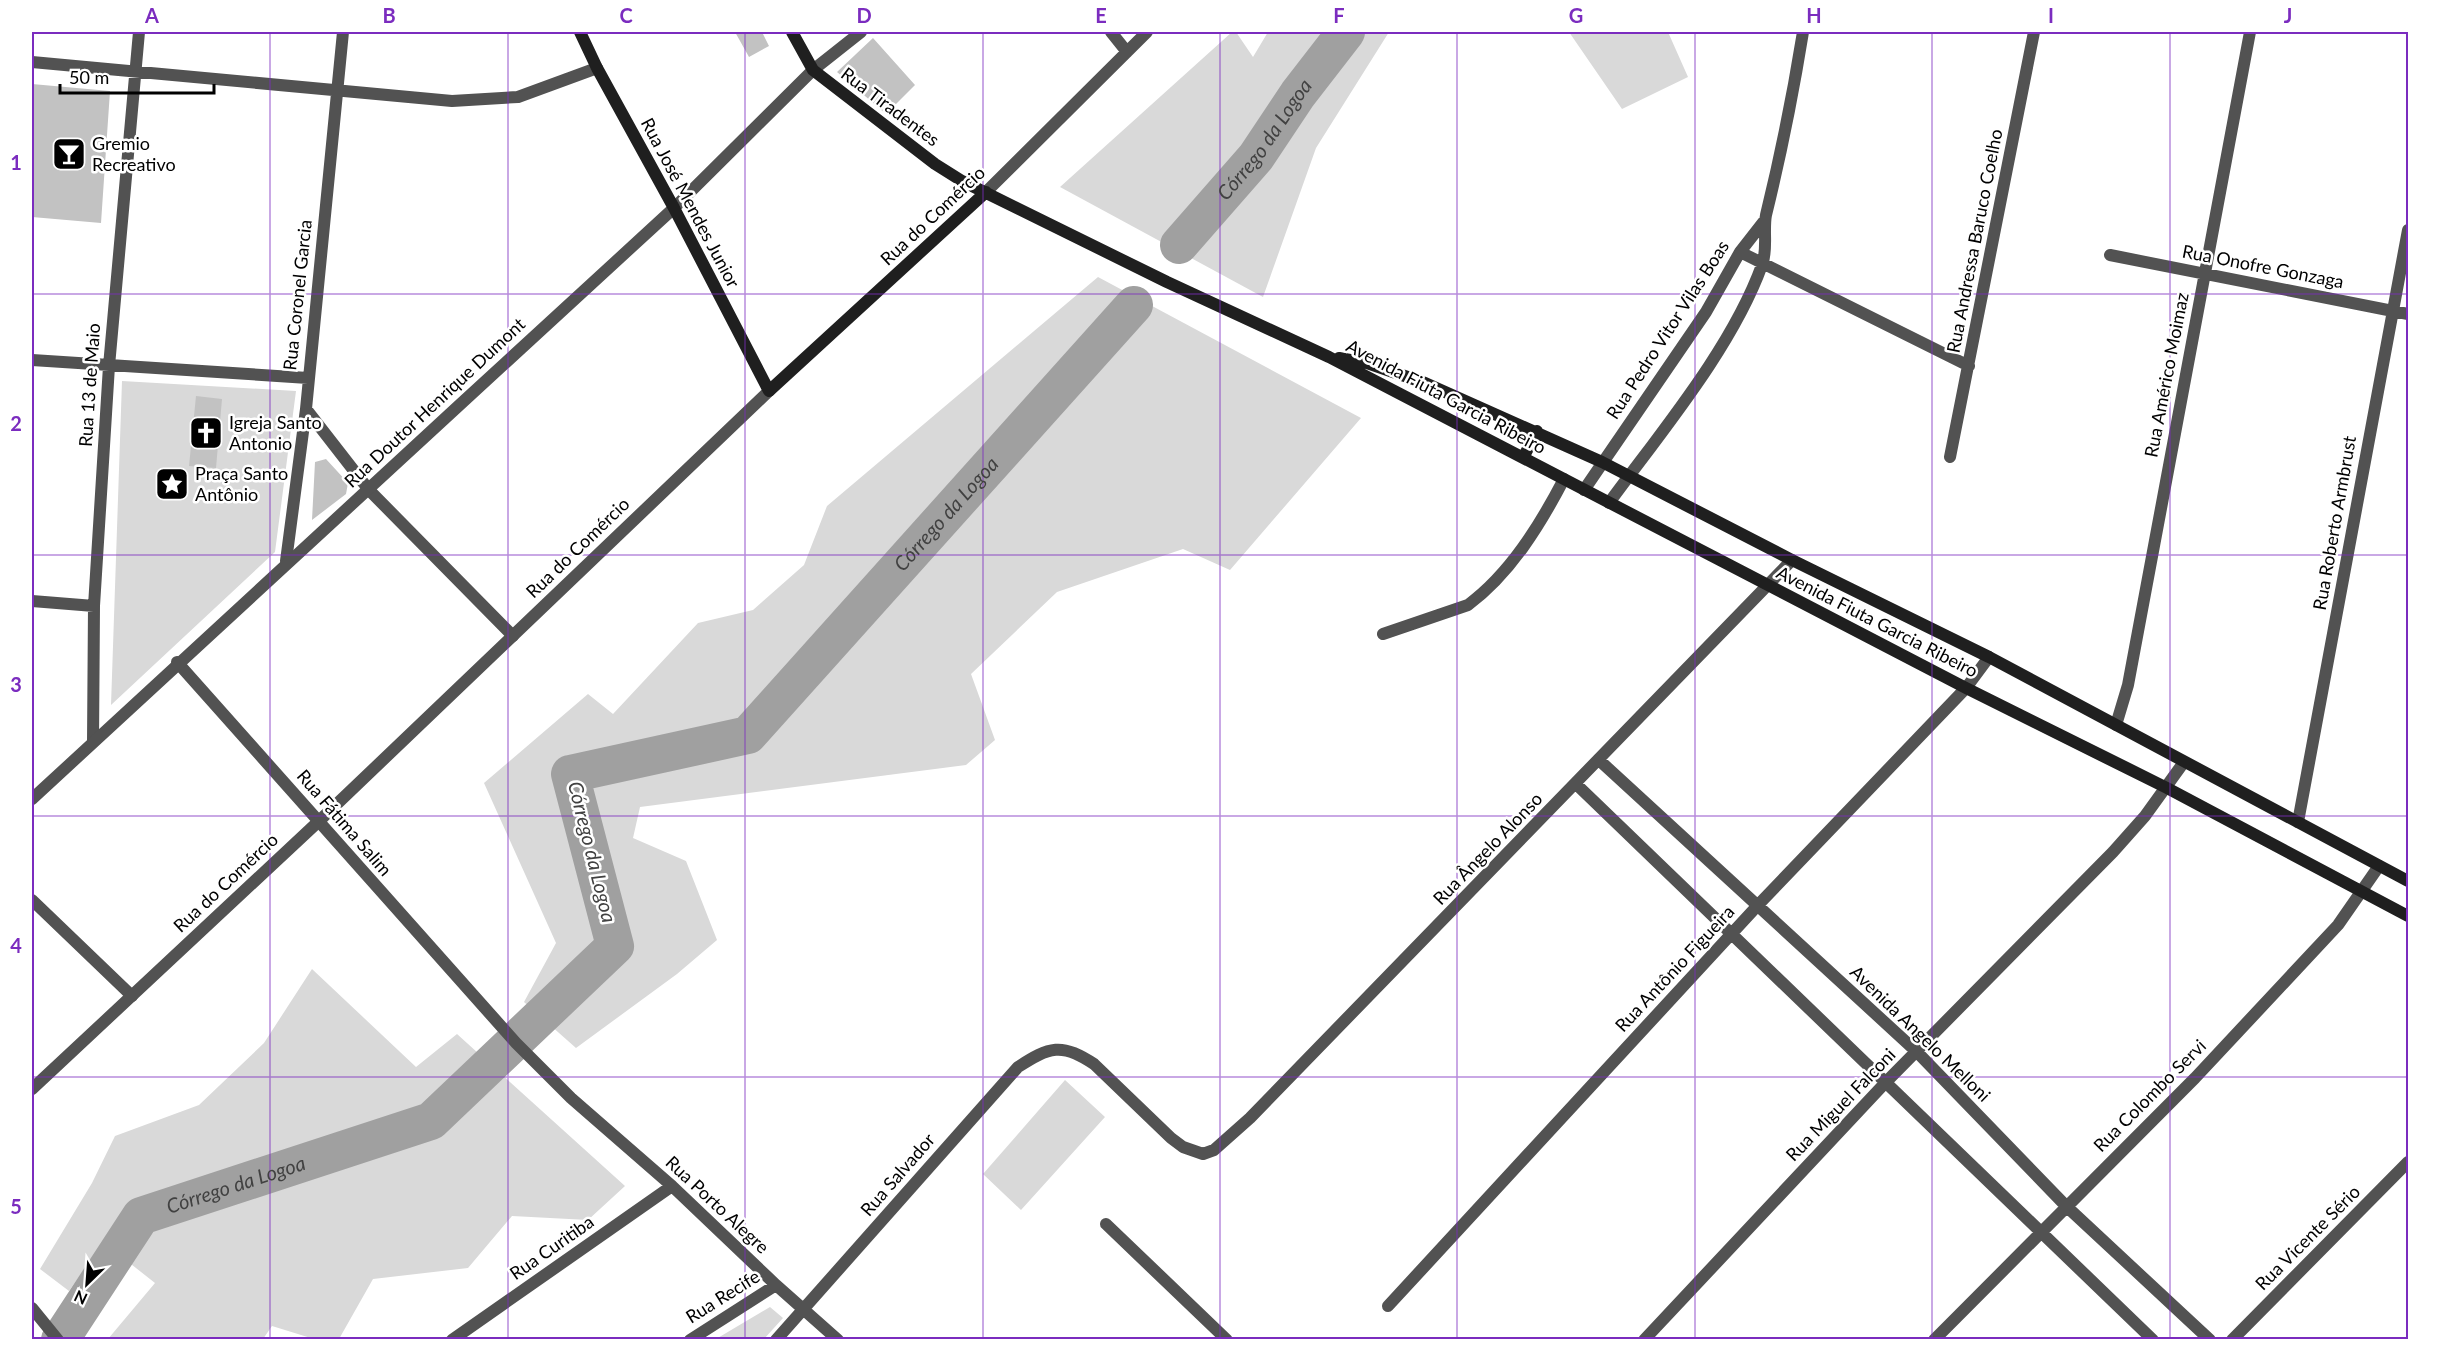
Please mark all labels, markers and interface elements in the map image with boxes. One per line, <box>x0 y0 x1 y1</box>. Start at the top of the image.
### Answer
text: A <box>144 3 159 27</box>
text: B <box>382 3 396 27</box>
text: C <box>619 3 633 27</box>
text: D <box>856 3 872 27</box>
text: E <box>1095 3 1107 27</box>
text: F <box>1333 3 1345 27</box>
text: G <box>1569 3 1583 27</box>
text: H <box>1806 3 1822 27</box>
text: I <box>2048 3 2054 27</box>
text: J <box>2284 3 2292 27</box>
scale bar <box>60 57 214 95</box>
street label: Rua Tiradentes <box>837 62 944 150</box>
text: 50 m <box>69 66 109 88</box>
water label: Córrego da Logoa <box>1211 74 1316 204</box>
street label: Rua José Mendes Junior <box>637 114 745 292</box>
street label: Rua Andressa Baruco Coelho <box>1942 127 2007 354</box>
place label: Gremio Recreativo <box>92 132 176 175</box>
bar icon: Gremio Recreativo <box>51 136 87 172</box>
text: 1 <box>10 150 22 174</box>
street label: Rua do Comércio <box>875 161 989 269</box>
street label: Rua Coronel Garcia <box>278 218 316 371</box>
street label: Rua Pedro Vitor Vilas Boas <box>1601 236 1733 423</box>
street label: Rua Onofre Gonzaga <box>2181 240 2346 292</box>
street label: Rua Américo Moimaz <box>2139 291 2193 459</box>
street label: Rua Doutor Henrique Dumont <box>339 312 530 492</box>
street label: Rua 13 de Maio <box>74 322 104 448</box>
street label: Avenida Fiuta Garcia Ribeiro <box>1343 334 1550 458</box>
text: 2 <box>10 411 22 435</box>
place label: Igreja Santo Antonio <box>229 411 322 454</box>
church icon: Igreja Santo Antonio <box>188 415 224 451</box>
street label: Rua Roberto Armbrust <box>2308 433 2360 612</box>
water label: Córrego da Logoa <box>888 452 1003 575</box>
place label: Praça Santo Antônio <box>195 462 288 505</box>
place icon: Praça Santo Antônio <box>154 466 190 502</box>
street label: Rua do Comércio <box>521 492 634 602</box>
street label: Avenida Fiuta Garcia Ribeiro <box>1773 561 1982 682</box>
text: 3 <box>10 672 22 696</box>
street label: Rua Fátima Salim <box>293 765 397 880</box>
water label: Córrego da Logoa <box>564 779 622 925</box>
street label: Rua Ângelo Alonso <box>1428 787 1547 909</box>
street label: Rua do Comércio <box>168 828 282 936</box>
street label: Rua Antônio Figueira <box>1610 901 1739 1036</box>
text: 4 <box>10 933 22 957</box>
street label: Avenida Angelo Melloni <box>1846 961 1995 1106</box>
street label: Rua Colombo Servi <box>2088 1034 2210 1156</box>
street label: Rua Miguel Falconi <box>1781 1043 1900 1165</box>
street label: Rua Salvador <box>855 1128 939 1220</box>
water label: Córrego da Logoa <box>163 1150 308 1218</box>
street label: Rua Porto Alegre <box>661 1151 774 1258</box>
street label: Rua Vicente Sério <box>2250 1180 2364 1294</box>
text: 5 <box>10 1194 22 1218</box>
street label: Rua Curitiba <box>505 1210 598 1284</box>
north arrow <box>57 1254 117 1314</box>
street label: Rua Recife <box>681 1265 764 1328</box>
text: N <box>71 1287 90 1309</box>

